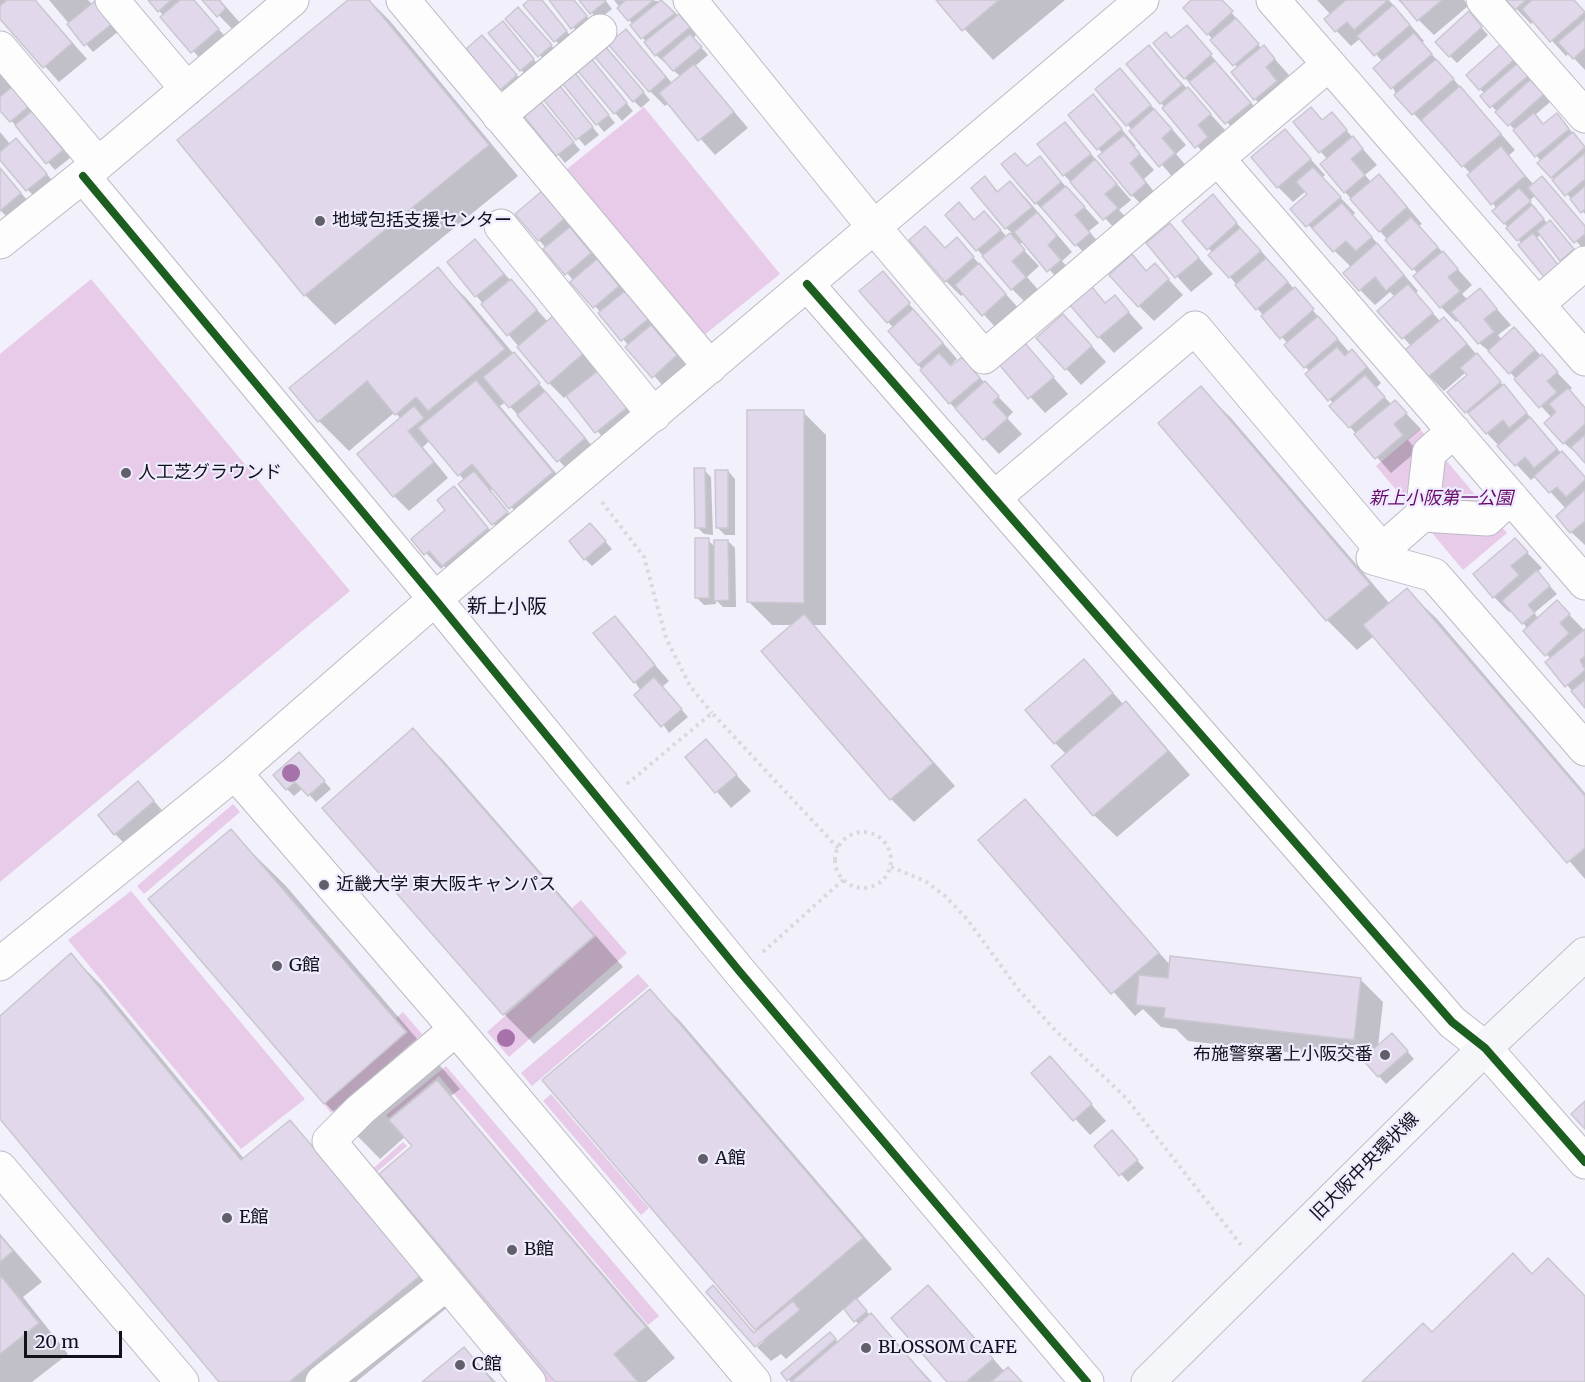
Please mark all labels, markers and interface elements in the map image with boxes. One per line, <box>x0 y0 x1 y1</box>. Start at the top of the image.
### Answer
place label: 地域包括支援センター <box>332 210 512 232</box>
marker: 地域包括支援センター <box>313 214 327 228</box>
place label: 人工芝グラウンド <box>138 462 282 484</box>
marker: 人工芝グラウンド <box>119 466 133 480</box>
park label: 新上小阪第一公園 <box>1369 488 1513 510</box>
district label: 新上小阪 <box>467 595 547 619</box>
place label: 近畿大学 東大阪キャンパス <box>336 874 556 896</box>
marker: 近畿大学 東大阪キャンパス <box>317 878 331 892</box>
place label: G館 <box>289 955 320 977</box>
marker: G館 <box>270 959 284 973</box>
place label: 布施警察署上小阪交番 <box>1193 1044 1373 1066</box>
marker: 布施警察署上小阪交番 <box>1378 1048 1392 1062</box>
street label: 旧大阪中央環状線 <box>1306 1108 1424 1226</box>
place label: A館 <box>715 1148 746 1170</box>
marker: A館 <box>696 1152 710 1166</box>
place label: E館 <box>239 1207 268 1229</box>
marker: E館 <box>220 1211 234 1225</box>
place label: B館 <box>524 1239 554 1261</box>
marker: B館 <box>505 1243 519 1257</box>
scale bar <box>27 1319 124 1357</box>
text: 20 m <box>35 1330 79 1353</box>
place label: BLOSSOM CAFE <box>878 1337 1017 1359</box>
marker: BLOSSOM CAFE <box>859 1341 873 1355</box>
place label: C館 <box>472 1354 502 1376</box>
marker: C館 <box>453 1358 467 1372</box>

